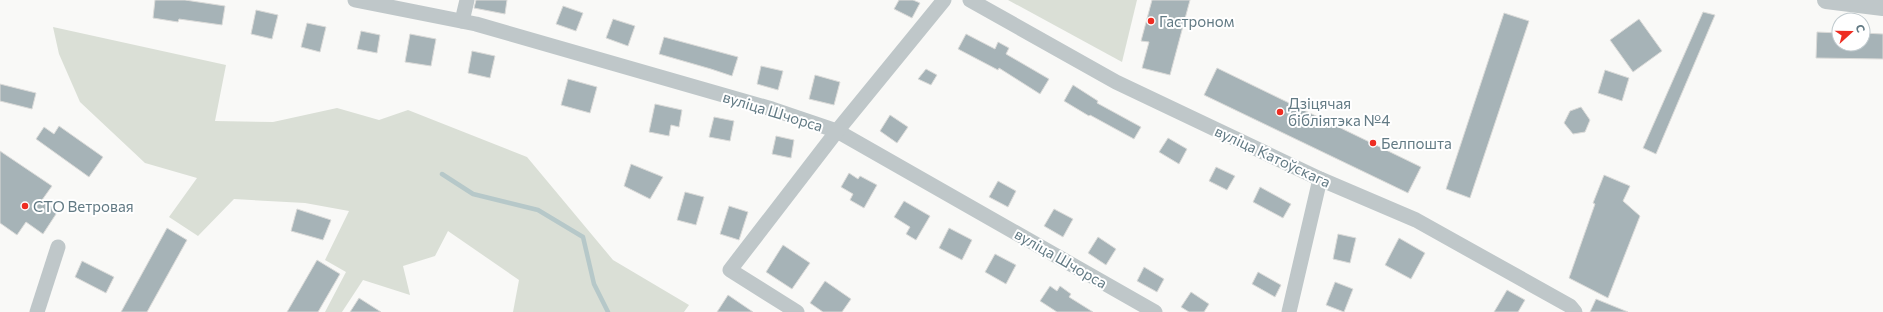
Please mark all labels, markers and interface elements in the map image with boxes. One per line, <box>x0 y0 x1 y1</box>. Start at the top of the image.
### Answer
place label: Гастроном <box>1159 12 1234 30</box>
north arrow <box>1831 12 1871 52</box>
marker: Гастроном <box>1146 16 1156 26</box>
text: С <box>1853 22 1868 35</box>
street label: вуліца Шчорса <box>721 87 825 135</box>
place label: Дзіцячая бібліятэка №4 <box>1288 94 1390 129</box>
marker: Дзіцячая бібліятэка №4 <box>1275 107 1285 117</box>
street label: вуліца Катоўскага <box>1212 121 1334 191</box>
place label: Белпошта <box>1381 134 1452 152</box>
marker: Белпошта <box>1368 138 1378 148</box>
place label: СТО Ветровая <box>33 197 134 215</box>
marker: СТО Ветровая <box>20 201 30 211</box>
street label: вуліца Шчорса <box>1012 224 1110 292</box>

